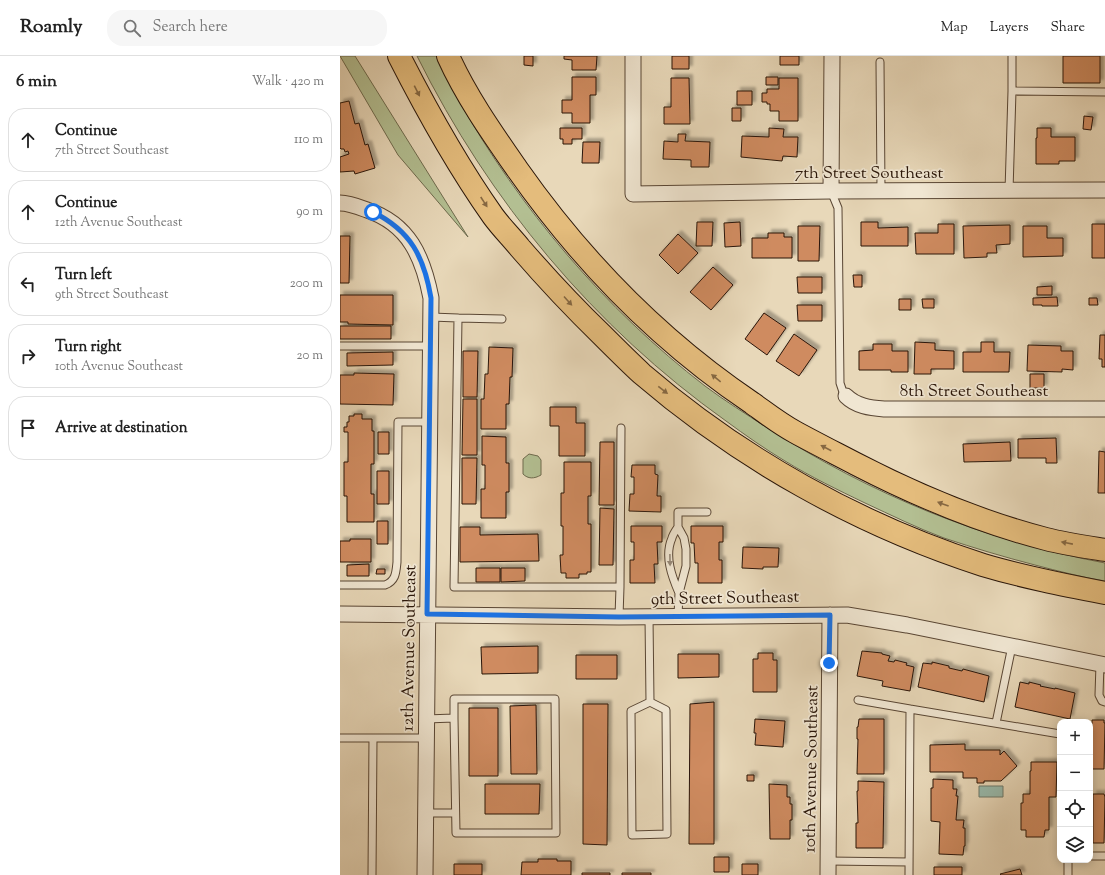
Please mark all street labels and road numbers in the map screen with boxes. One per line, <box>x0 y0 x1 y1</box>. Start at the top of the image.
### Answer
street label: 7th Street Southeast <box>795 162 943 186</box>
street label: 8th Street Southeast <box>900 380 1048 404</box>
street label: 12th Avenue Southeast <box>397 564 423 732</box>
street label: 9th Street Southeast <box>651 586 800 612</box>
street label: 10th Avenue Southeast <box>799 685 825 853</box>

